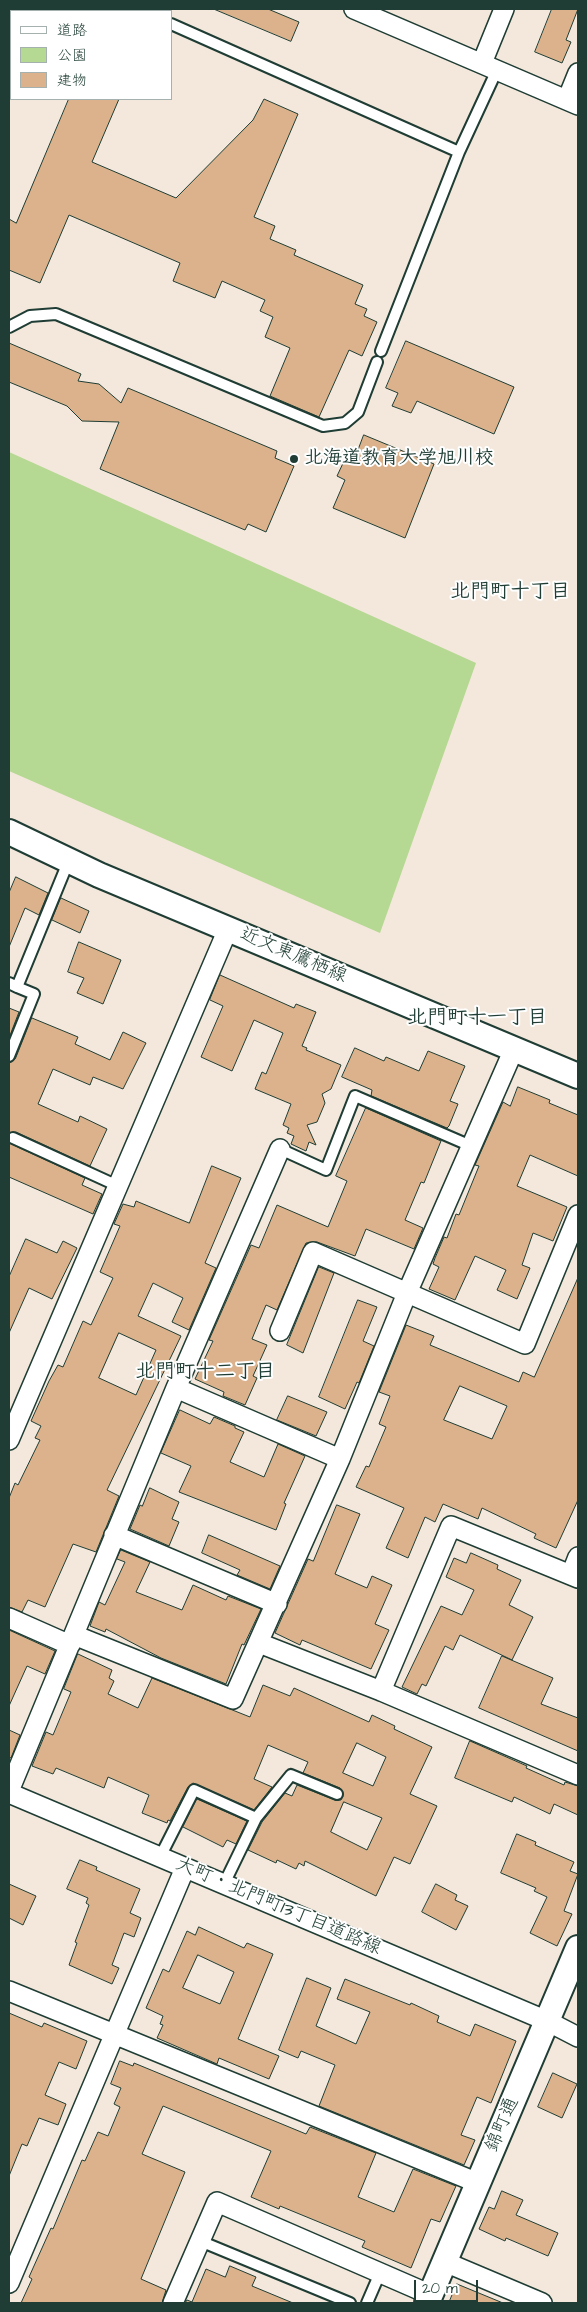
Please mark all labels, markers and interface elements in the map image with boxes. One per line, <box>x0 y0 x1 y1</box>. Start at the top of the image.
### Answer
legend <box>10 10 172 100</box>
text: 道路 <box>57 20 87 41</box>
text: 公園 <box>57 45 87 66</box>
text: 建物 <box>57 70 87 91</box>
place label: 北海道教育大学旭川校 <box>304 448 494 470</box>
marker: 北海道教育大学旭川校 <box>288 453 300 465</box>
district label: 北門町十丁目 <box>450 581 570 605</box>
street label: 近文東鷹栖線 <box>236 923 350 989</box>
district label: 北門町十一丁目 <box>407 1007 547 1031</box>
district label: 北門町十二丁目 <box>135 1361 275 1385</box>
street label: 大町・北門町13丁目道路線 <box>172 1853 384 1961</box>
street label: 錦町通 <box>481 2094 525 2156</box>
scale bar <box>417 2270 481 2302</box>
text: 20 m <box>422 2278 458 2299</box>

